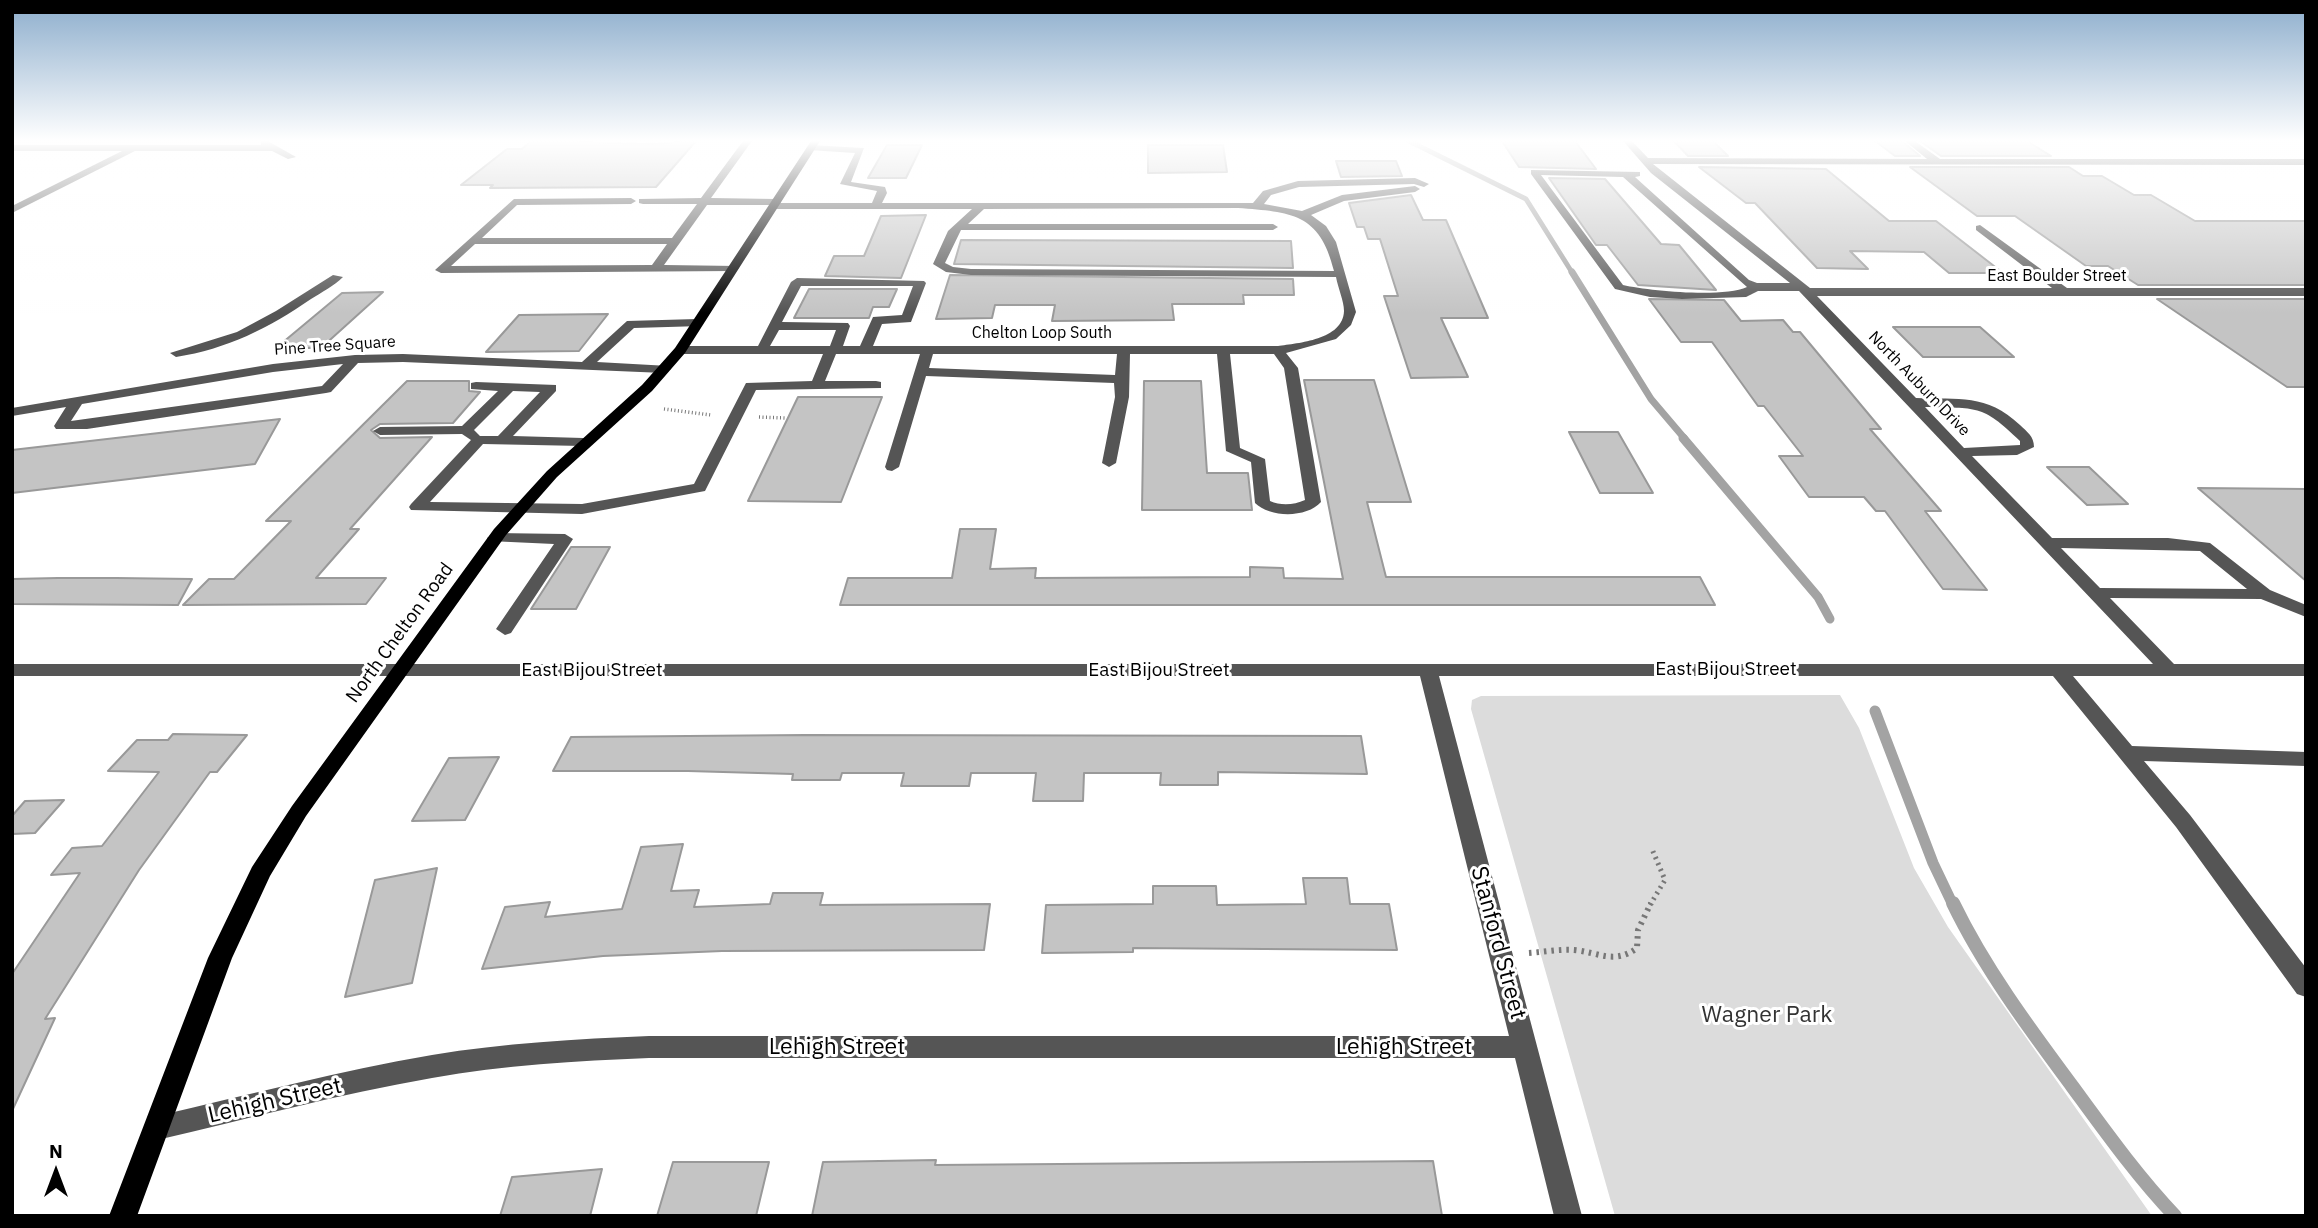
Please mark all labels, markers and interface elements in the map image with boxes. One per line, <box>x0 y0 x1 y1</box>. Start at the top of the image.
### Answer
street label: East Boulder Street <box>1987 266 2127 286</box>
street label: Chelton Loop South <box>972 323 1112 343</box>
street label: North Auburn Drive <box>1864 328 1974 440</box>
street label: Pine Tree Square <box>274 332 396 360</box>
street label: North Chelton Road <box>342 559 458 707</box>
street label: East Bijou Street <box>1655 659 1797 681</box>
street label: East Bijou Street <box>521 660 663 682</box>
street label: East Bijou Street <box>1088 660 1230 682</box>
street label: Stanford Street <box>1464 864 1532 1022</box>
park label: Wagner Park <box>1702 1001 1832 1029</box>
street label: Lehigh Street <box>769 1033 905 1061</box>
street label: Lehigh Street <box>1336 1033 1472 1061</box>
street label: Lehigh Street <box>205 1072 345 1130</box>
north arrow <box>21 1137 91 1207</box>
text: N <box>49 1139 63 1163</box>

